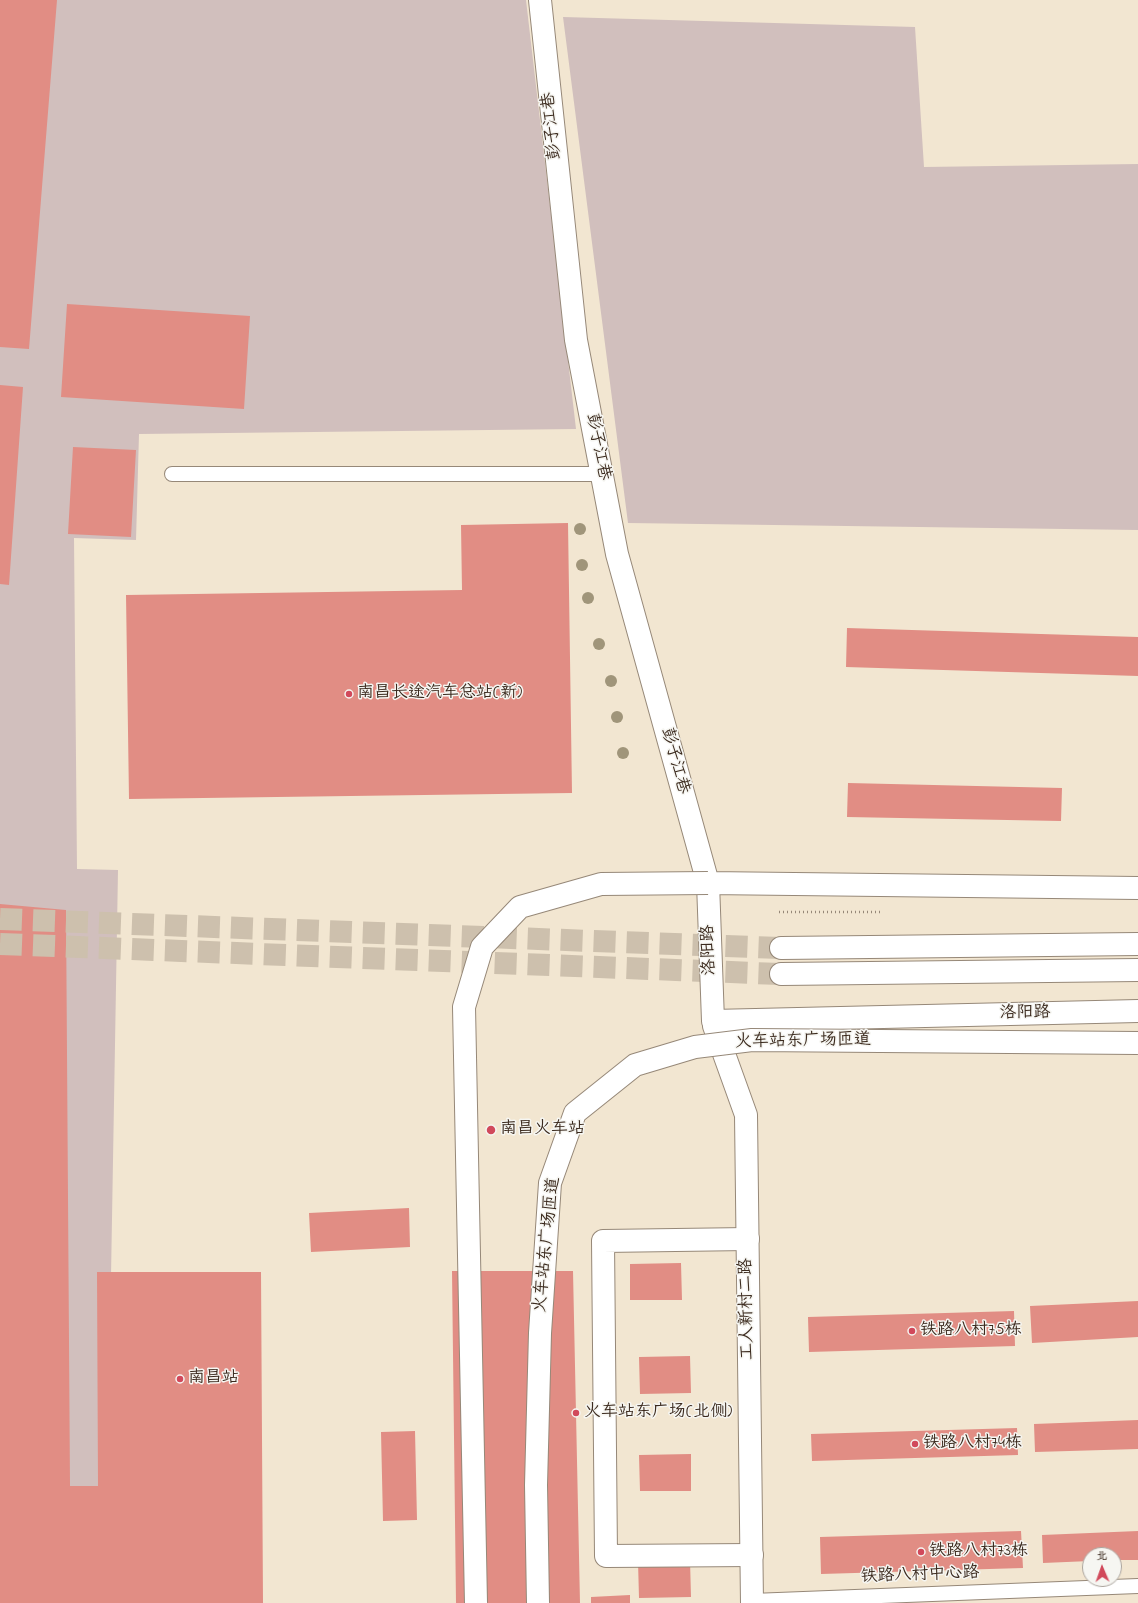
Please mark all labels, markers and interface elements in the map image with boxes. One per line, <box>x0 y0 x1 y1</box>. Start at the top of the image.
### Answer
street label: 彭子江巷 <box>539 91 567 161</box>
street label: 彭子江巷 <box>580 412 614 482</box>
place label: 南昌长途汽车总站(新) <box>357 684 522 704</box>
marker: 南昌长途汽车总站(新) <box>344 689 354 699</box>
street label: 彭子江巷 <box>655 726 693 796</box>
street label: 洛阳路 <box>699 924 721 976</box>
street label: 洛阳路 <box>999 1003 1051 1025</box>
street label: 火车站东广场匝道 <box>735 1031 871 1053</box>
place label: 南昌火车站 <box>500 1120 585 1140</box>
marker: 南昌火车站 <box>485 1124 497 1136</box>
street label: 火车站东广场匝道 <box>531 1176 565 1314</box>
street label: 工人新村二路 <box>737 1258 759 1360</box>
place label: 铁路八村75栋 <box>920 1321 1022 1341</box>
marker: 铁路八村75栋 <box>907 1326 917 1336</box>
place label: 南昌站 <box>188 1369 239 1389</box>
marker: 南昌站 <box>175 1374 185 1384</box>
place label: 火车站东广场(北侧) <box>584 1403 732 1423</box>
marker: 火车站东广场(北侧) <box>571 1408 581 1418</box>
place label: 铁路八村74栋 <box>923 1434 1022 1454</box>
marker: 铁路八村74栋 <box>910 1439 920 1449</box>
place label: 铁路八村73栋 <box>929 1542 1028 1562</box>
marker: 铁路八村73栋 <box>916 1547 926 1557</box>
north arrow <box>1082 1547 1122 1587</box>
text: 北 <box>1096 1548 1107 1564</box>
street label: 铁路八村中心路 <box>860 1564 980 1588</box>

